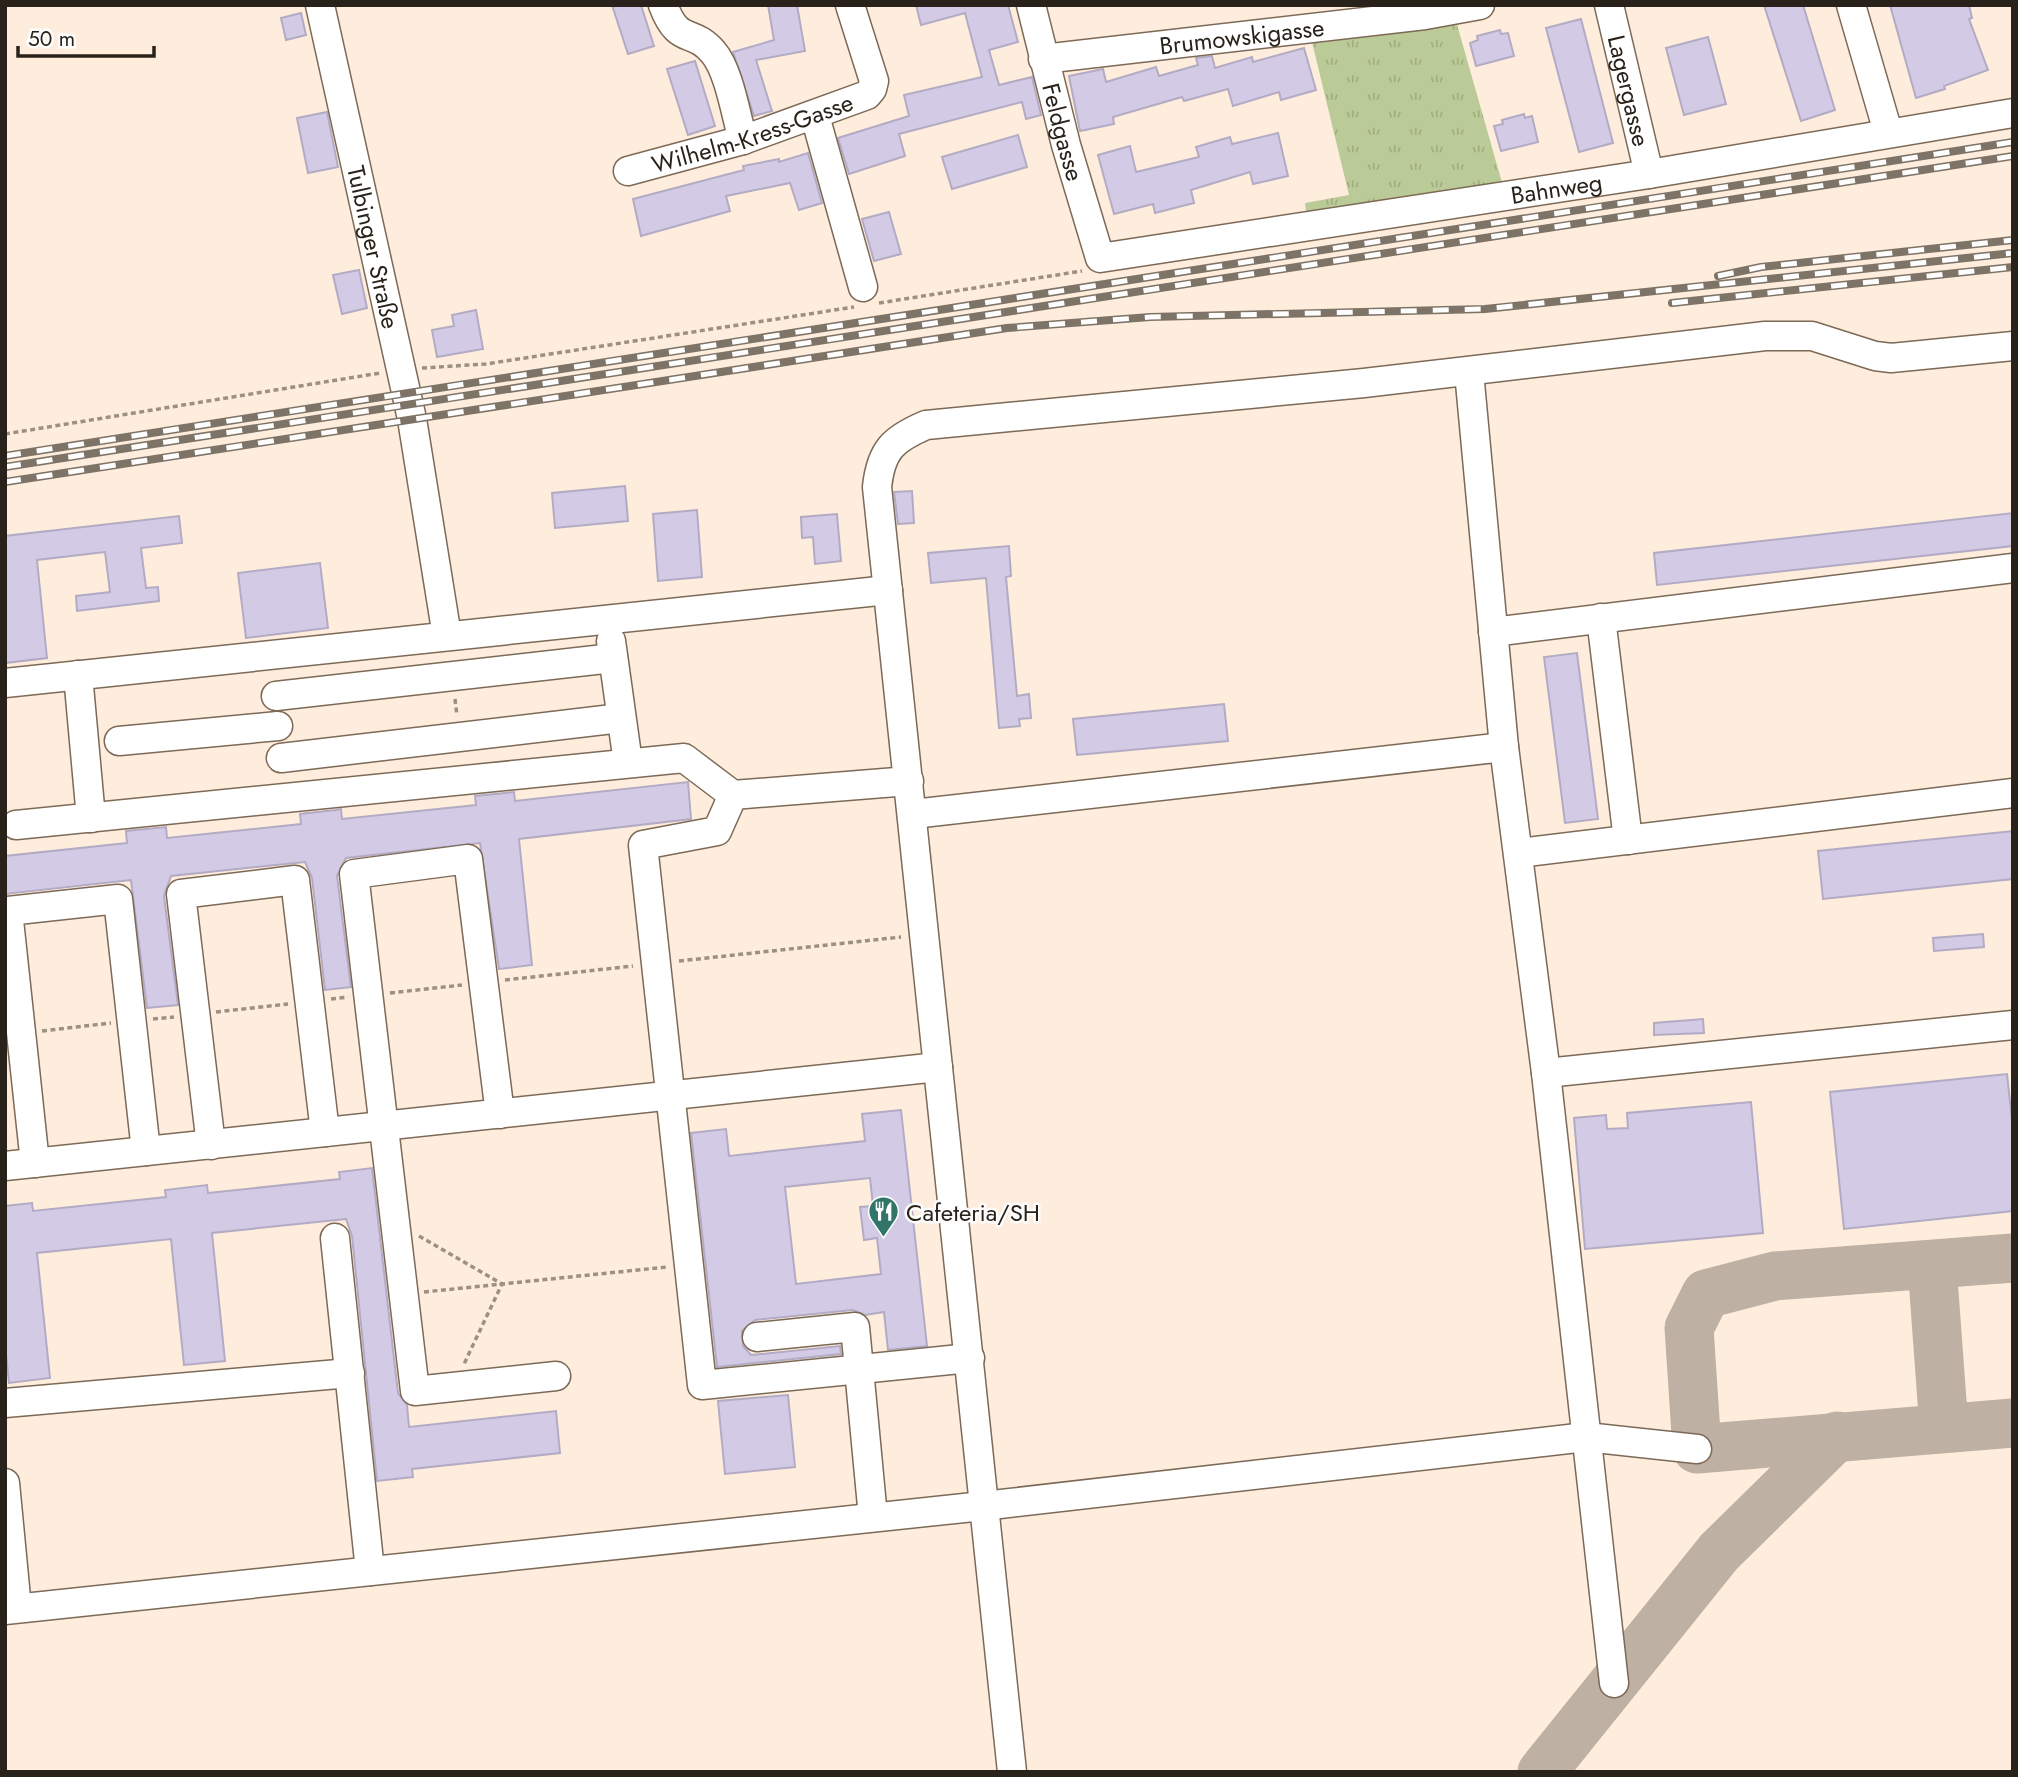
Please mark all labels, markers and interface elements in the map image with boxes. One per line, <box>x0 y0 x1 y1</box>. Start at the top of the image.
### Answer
street label: Brumowskigasse <box>1157 9 1326 63</box>
scale bar <box>18 14 154 58</box>
text: 50 m <box>28 24 75 54</box>
street label: Lagergasse <box>1599 31 1659 150</box>
street label: Feldgasse <box>1034 79 1093 185</box>
street label: Wilhelm-Kress-Gasse <box>648 84 858 181</box>
street label: Tulbinger Straße <box>339 162 409 332</box>
street label: Bahnweg <box>1508 164 1605 212</box>
restaurant icon: Cafeteria/SH <box>866 1195 900 1239</box>
place label: Cafeteria/SH <box>906 1195 1040 1230</box>

